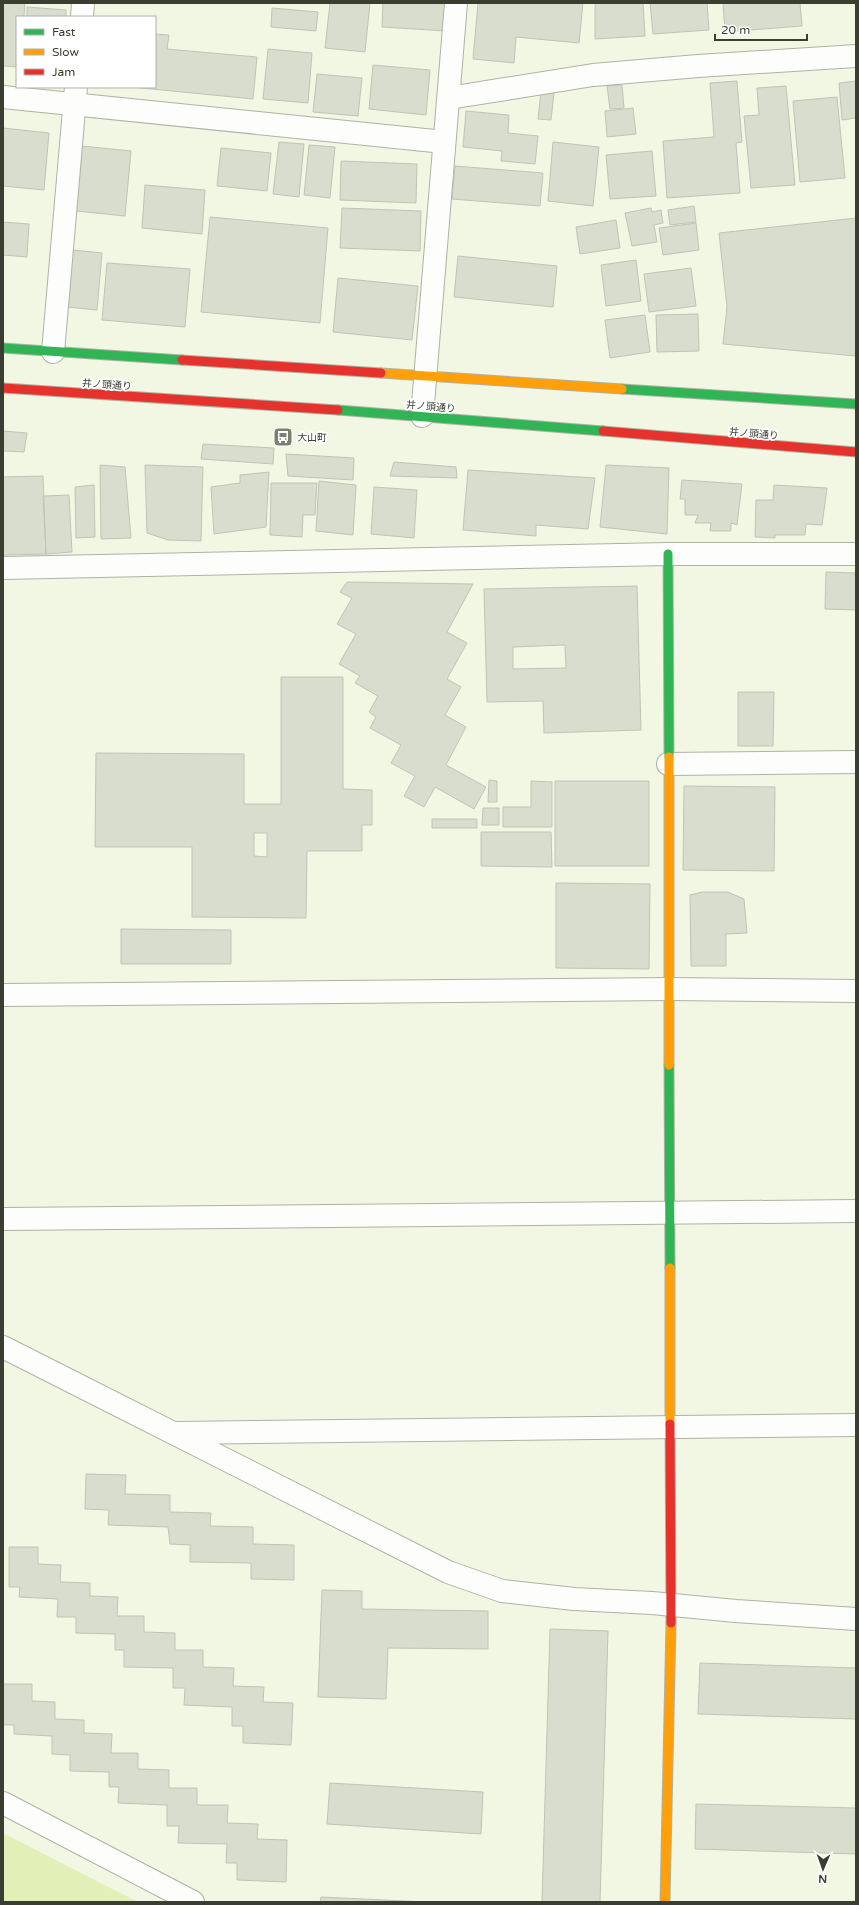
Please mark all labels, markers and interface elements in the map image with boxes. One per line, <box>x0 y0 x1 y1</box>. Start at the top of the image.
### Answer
legend <box>16 16 156 88</box>
scale bar <box>715 16 807 42</box>
text: 20 m <box>721 23 750 37</box>
text: Fast <box>52 25 76 39</box>
text: Slow <box>52 45 79 59</box>
text: Jam <box>52 65 75 79</box>
street label: 井ノ頭通り <box>82 377 132 393</box>
street label: 井ノ頭通り <box>405 399 456 415</box>
bus stop icon: 大山町 <box>272 426 294 448</box>
street label: 井ノ頭通り <box>728 426 779 442</box>
place label: 大山町 <box>297 432 327 444</box>
north arrow <box>803 1849 843 1889</box>
text: N <box>818 1872 827 1885</box>

